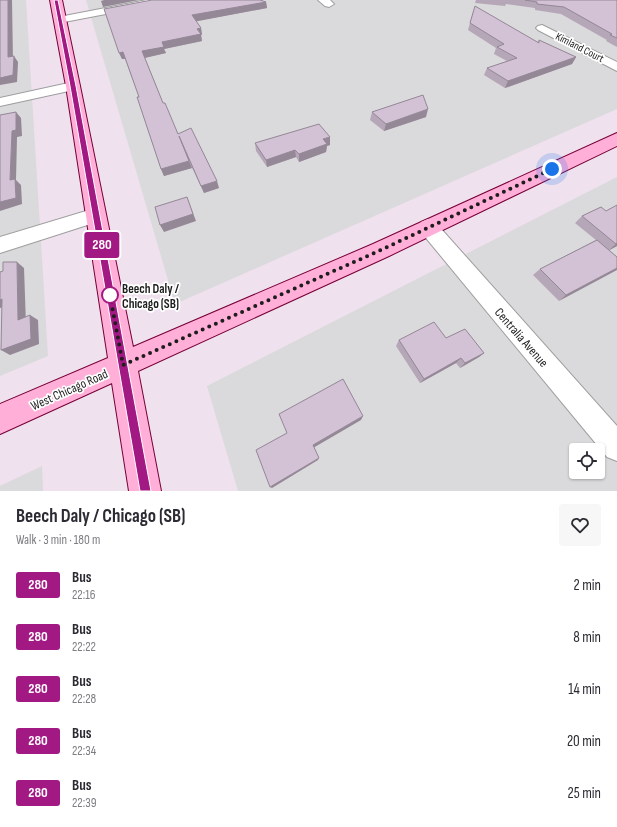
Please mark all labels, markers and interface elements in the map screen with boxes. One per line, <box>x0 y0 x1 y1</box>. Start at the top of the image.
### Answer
street label: Kimland Court <box>553 30 607 65</box>
your location <box>542 159 562 179</box>
line badge: 280 <box>79 232 125 258</box>
text: 280 <box>92 236 112 253</box>
place label: Beech Daly / Chicago (SB) <box>122 281 180 312</box>
marker: Beech Daly / Chicago (SB) <box>101 286 119 304</box>
street label: Centralia Avenue <box>491 305 551 371</box>
street label: West Chicago Road <box>28 366 110 414</box>
map controls <box>569 443 605 479</box>
button: locate <box>569 443 605 479</box>
button: heart <box>559 504 601 546</box>
text: Beech Daly / Chicago (SB) <box>16 505 185 528</box>
text: Walk · 3 min · 180 m <box>16 532 100 548</box>
text: Bus <box>72 568 91 587</box>
text: 280 <box>28 576 48 593</box>
text: 2 min <box>574 576 601 595</box>
text: 22:16 <box>72 587 95 603</box>
text: Bus <box>72 620 91 639</box>
text: 280 <box>28 628 48 645</box>
text: 8 min <box>573 628 601 647</box>
text: 22:22 <box>72 639 96 655</box>
text: Bus <box>72 672 91 691</box>
text: 280 <box>28 680 48 697</box>
text: 14 min <box>568 680 601 699</box>
text: 22:28 <box>72 691 96 707</box>
text: Bus <box>72 724 91 743</box>
text: 280 <box>28 732 48 749</box>
text: 20 min <box>567 732 601 751</box>
text: 22:34 <box>72 743 96 759</box>
text: Bus <box>72 776 91 795</box>
text: 280 <box>28 784 48 801</box>
text: 25 min <box>568 784 601 803</box>
text: 22:39 <box>72 795 96 811</box>

